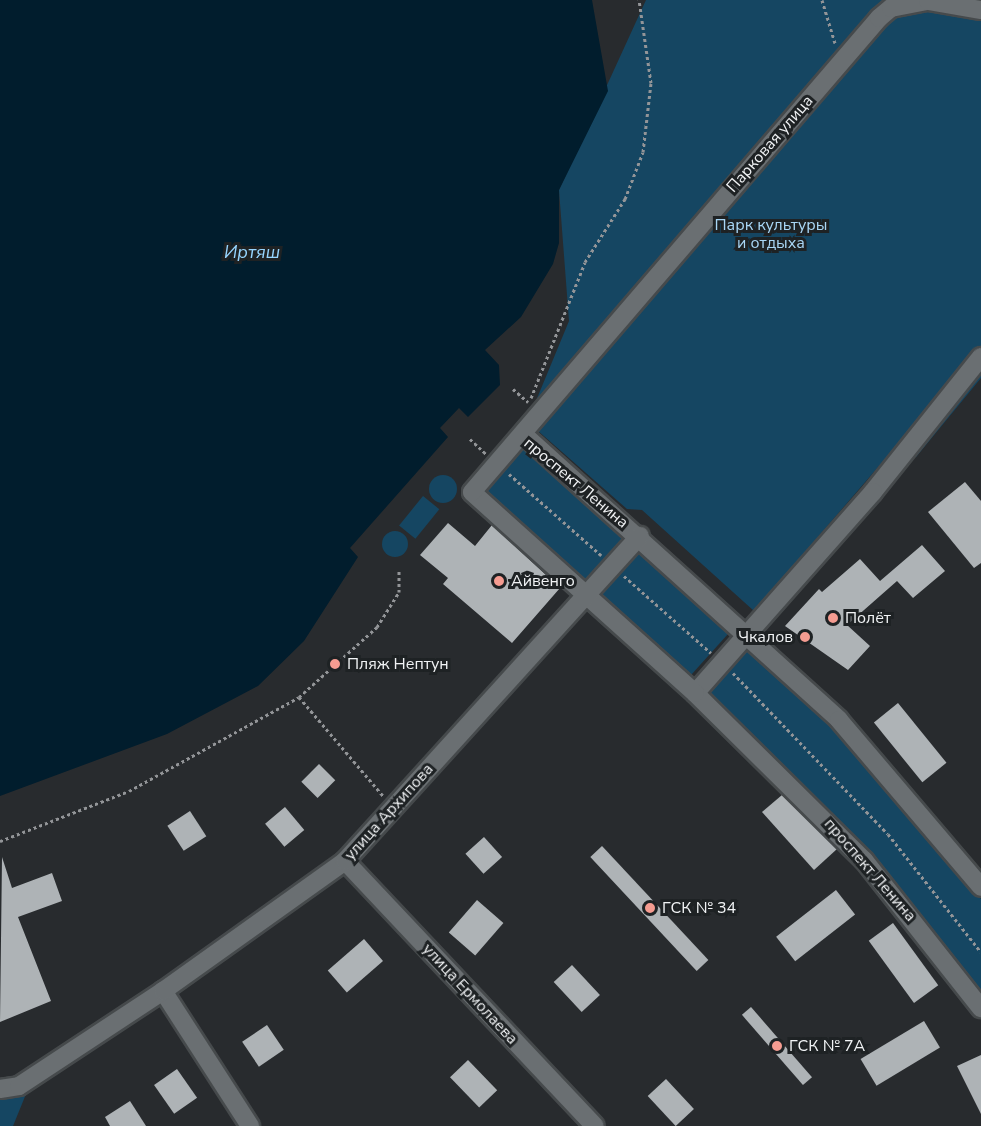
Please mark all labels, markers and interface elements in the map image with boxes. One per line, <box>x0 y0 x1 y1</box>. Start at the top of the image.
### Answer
street label: Парковая улица <box>723 92 817 196</box>
park label: Парк культуры и отдыха <box>714 215 828 253</box>
water label: Иртяш <box>224 241 280 263</box>
street label: проспект Ленина <box>520 434 632 532</box>
place label: Айвенго <box>511 571 575 591</box>
marker: Айвенго <box>492 574 506 588</box>
place label: Полёт <box>845 608 891 628</box>
marker: Полёт <box>826 611 840 625</box>
place label: Чкалов <box>738 627 793 647</box>
marker: Чкалов <box>798 630 812 644</box>
place label: Пляж Нептун <box>347 654 449 674</box>
marker: Пляж Нептун <box>328 657 342 671</box>
street label: улица Архипова <box>341 760 437 864</box>
street label: проспект Ленина <box>820 815 920 925</box>
place label: ГСК № 34 <box>662 898 736 918</box>
marker: ГСК № 34 <box>643 901 657 915</box>
street label: улица Ермолаева <box>418 940 522 1048</box>
place label: ГСК № 7А <box>789 1036 865 1056</box>
marker: ГСК № 7А <box>770 1039 784 1053</box>

